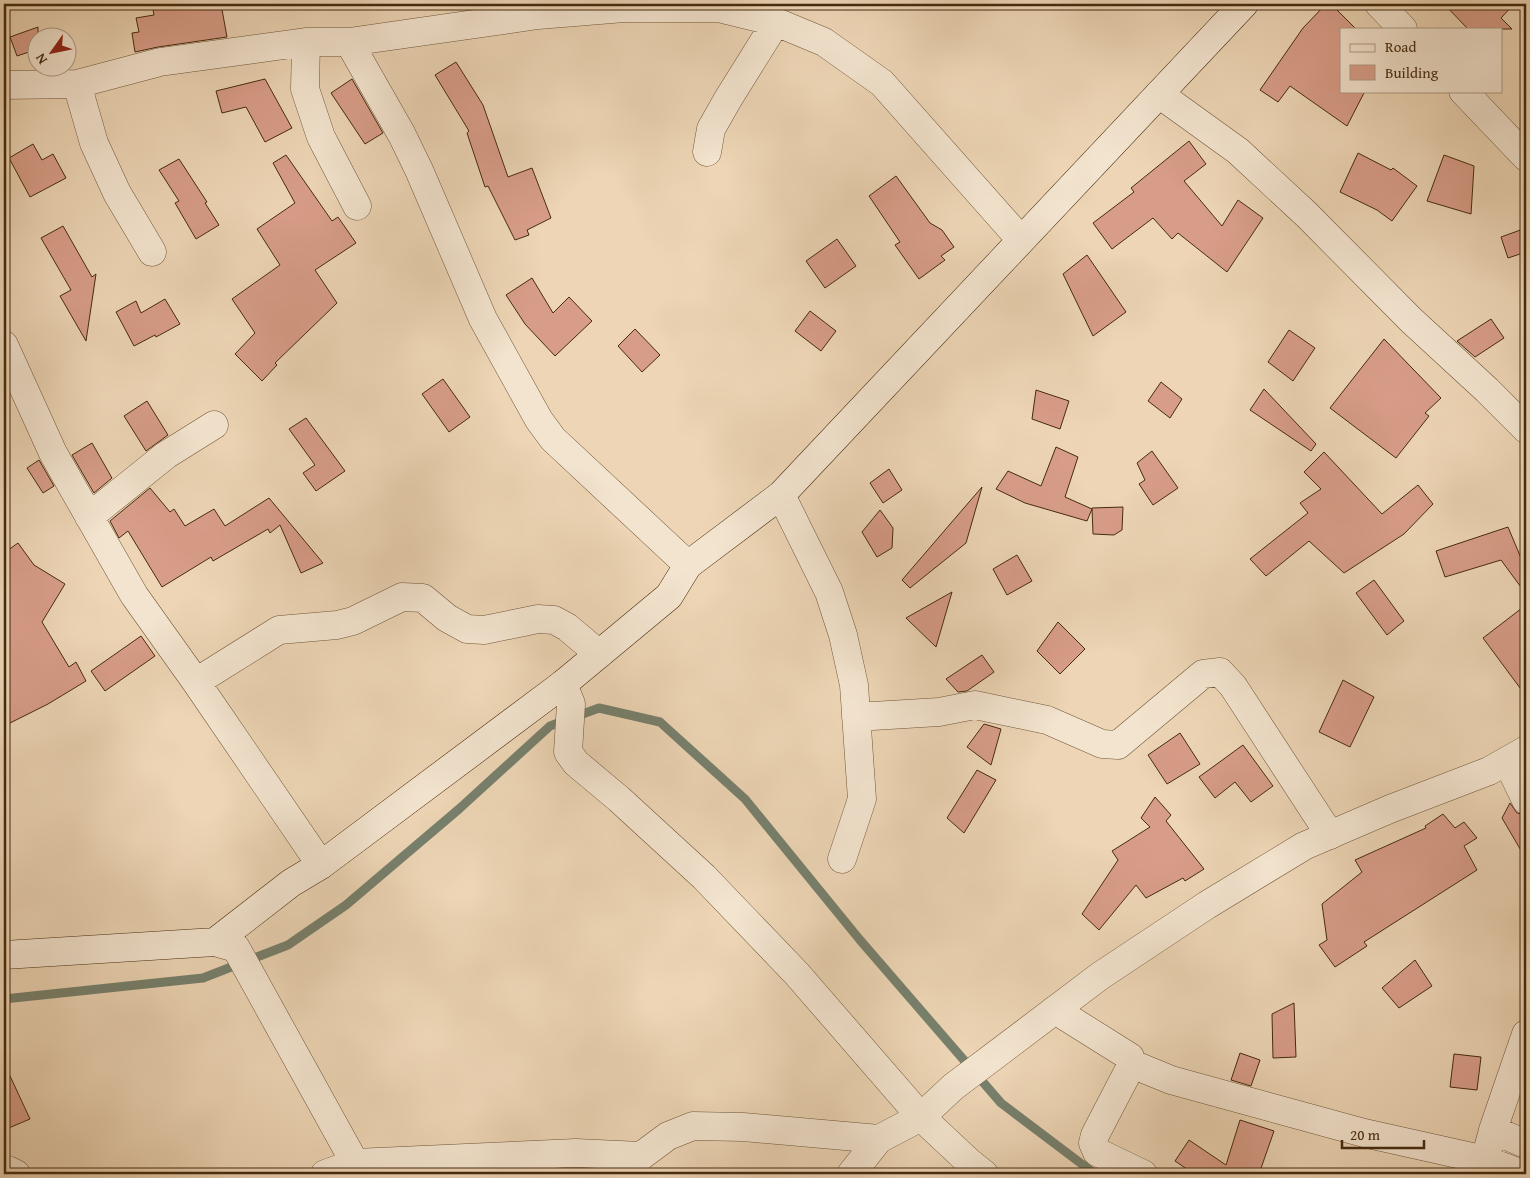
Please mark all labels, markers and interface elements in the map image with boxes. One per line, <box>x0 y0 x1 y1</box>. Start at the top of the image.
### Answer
north arrow <box>28 28 78 78</box>
legend <box>1340 28 1502 92</box>
text: Road <box>1385 36 1416 57</box>
text: N <box>30 49 52 68</box>
text: Building <box>1385 62 1439 83</box>
scale bar <box>1342 1118 1425 1150</box>
text: 20 m <box>1350 1124 1381 1145</box>

